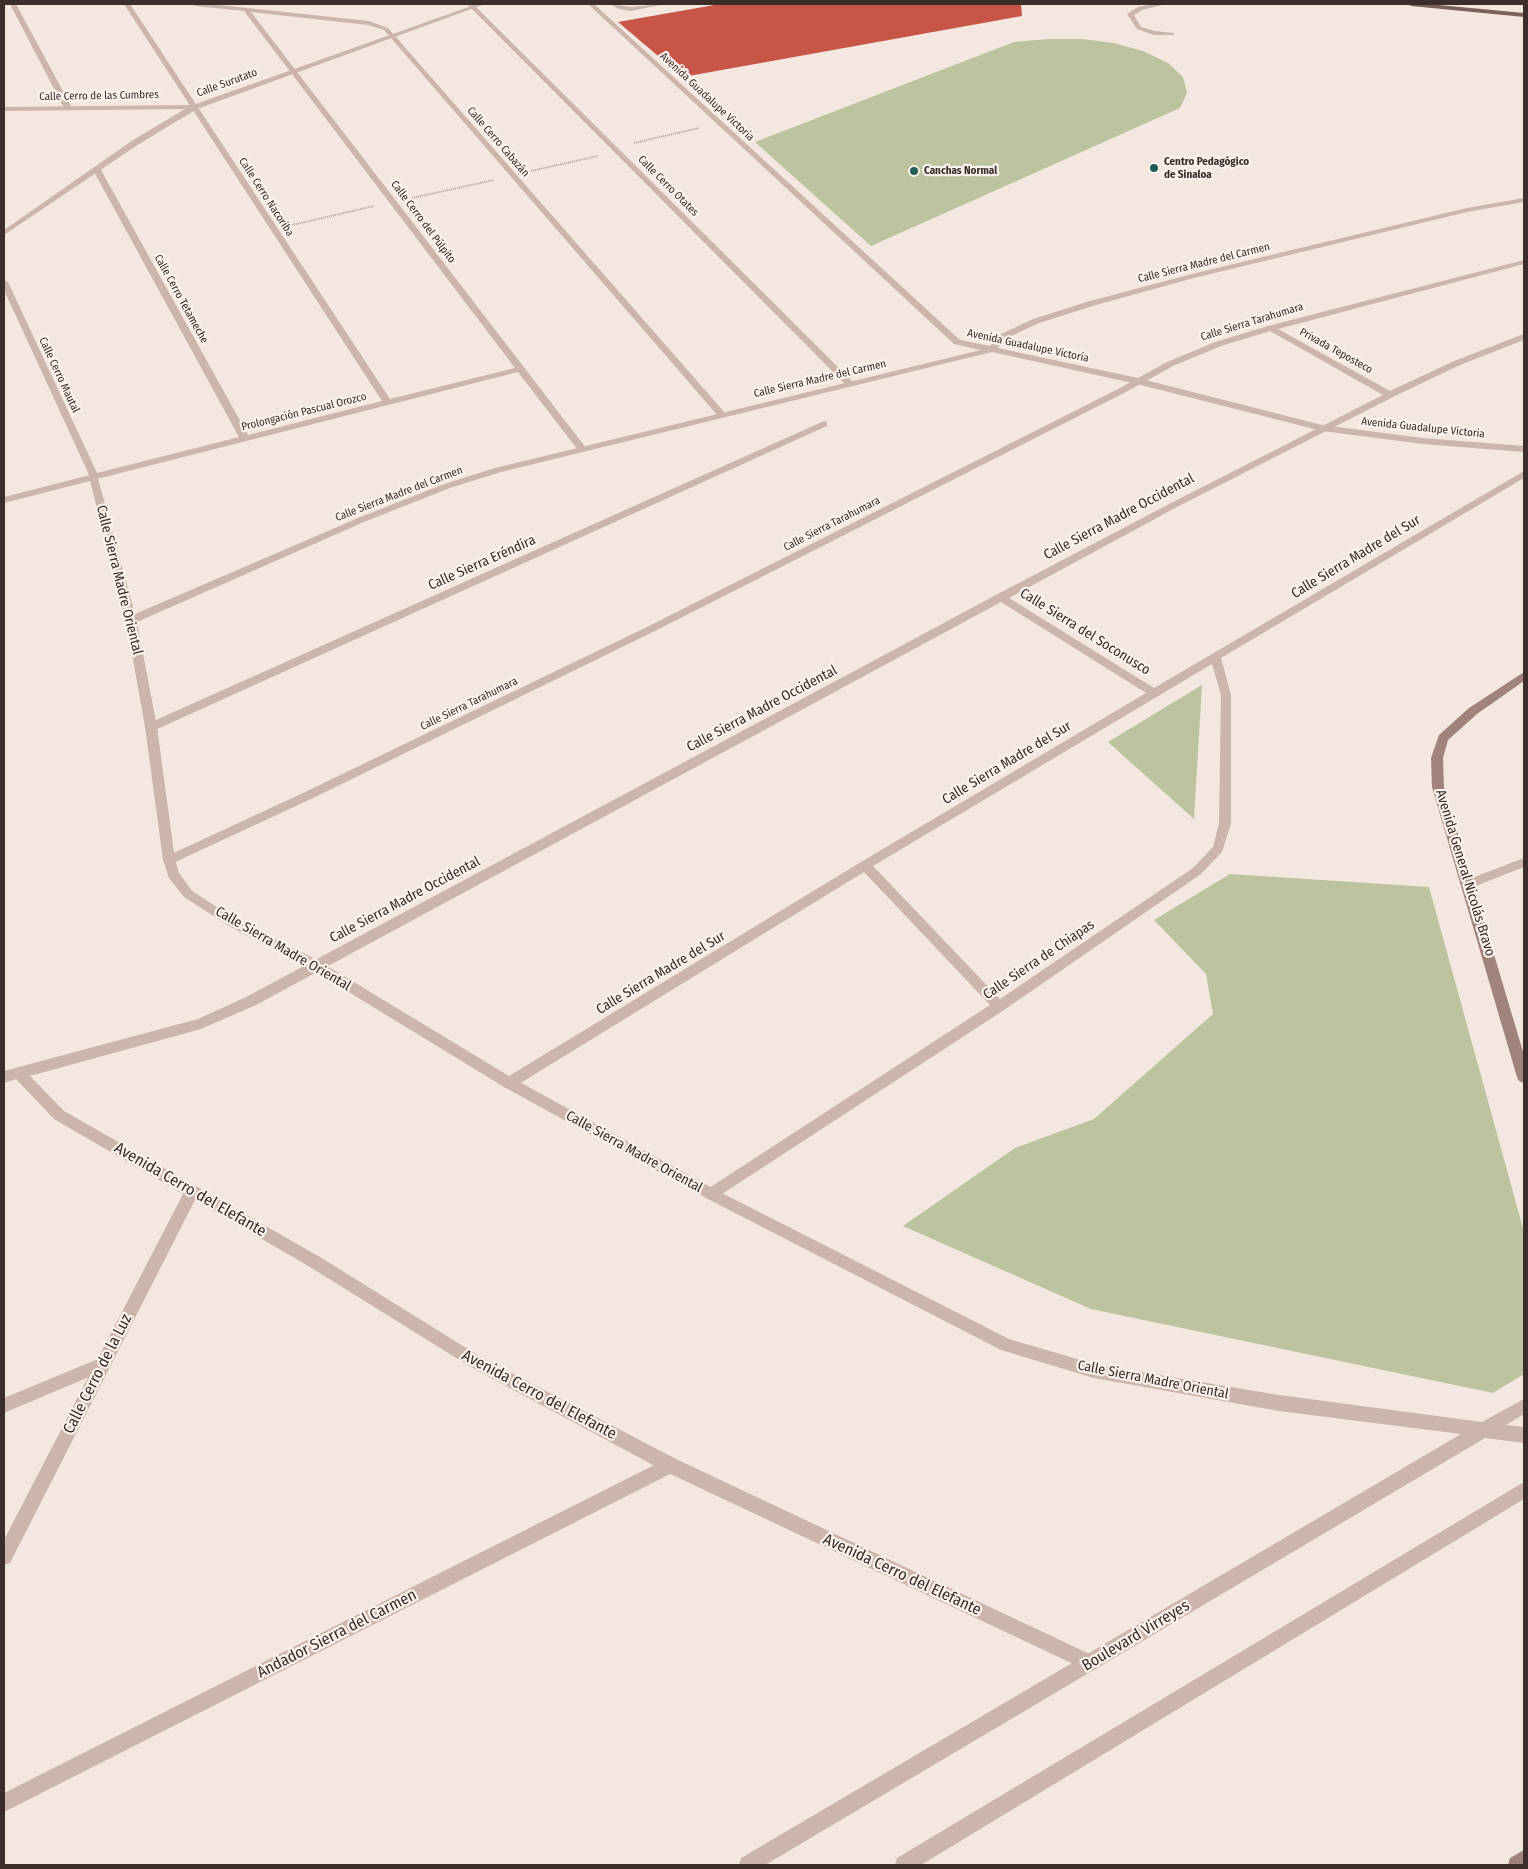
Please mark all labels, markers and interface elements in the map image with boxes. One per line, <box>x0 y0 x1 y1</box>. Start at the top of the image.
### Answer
street label: Avenida Guadalupe Victoria <box>657 50 757 144</box>
street label: Calle Surutato <box>195 66 259 100</box>
street label: Calle Cerro de las Cumbres <box>39 88 159 104</box>
street label: Calle Cerro Cabazán <box>464 104 532 180</box>
street label: Calle Cerro Otates <box>635 153 701 219</box>
street label: Calle Cerro Nacoriba <box>236 155 296 239</box>
place label: Centro Pedagógico de Sinaloa <box>1164 155 1249 181</box>
marker: Centro Pedagógico de Sinaloa <box>1148 162 1160 174</box>
place label: Canchas Normal <box>924 164 997 178</box>
marker: Canchas Normal <box>908 165 920 177</box>
street label: Calle Cerro del Púlpito <box>388 178 458 266</box>
street label: Calle Sierra Madre del Carmen <box>1137 240 1271 286</box>
street label: Calle Cerro Tetameche <box>151 252 211 346</box>
street label: Calle Sierra Tarahumara <box>1199 300 1305 344</box>
street label: Privada Teposteco <box>1297 325 1375 377</box>
street label: Avenida Guadalupe Victoria <box>966 327 1090 365</box>
street label: Calle Cerro Mautal <box>36 335 82 415</box>
street label: Calle Sierra Madre del Carmen <box>753 357 887 401</box>
street label: Prolongación Pascual Orozco <box>240 390 368 434</box>
street label: Avenida Guadalupe Victoria <box>1361 415 1485 441</box>
street label: Calle Sierra Madre del Carmen <box>333 464 465 524</box>
street label: Calle Sierra Madre Occidental <box>1041 470 1197 564</box>
street label: Calle Sierra Tarahumara <box>782 494 882 554</box>
street label: Calle Sierra Madre Oriental <box>92 503 146 657</box>
street label: Calle Sierra Madre del Sur <box>1288 512 1424 602</box>
street label: Calle Sierra Eréndira <box>426 532 538 594</box>
street label: Calle Sierra del Soconusco <box>1017 585 1153 679</box>
street label: Calle Sierra Madre Occidental <box>684 662 840 756</box>
street label: Calle Sierra Tarahumara <box>418 675 520 733</box>
street label: Calle Sierra Madre del Sur <box>939 718 1075 808</box>
street label: Avenida General Nicolás Bravo <box>1432 788 1498 958</box>
street label: Calle Sierra Madre Occidental <box>327 853 483 947</box>
street label: Calle Sierra Madre Oriental <box>212 903 354 995</box>
street label: Calle Sierra de Chiapas <box>980 917 1098 1003</box>
street label: Calle Sierra Madre del Sur <box>593 928 729 1018</box>
street label: Calle Sierra Madre Oriental <box>563 1107 705 1197</box>
street label: Avenida Cerro del Elefante <box>111 1139 269 1241</box>
street label: Calle Cerro de la Luz <box>60 1311 136 1437</box>
street label: Avenida Cerro del Elefante <box>458 1346 620 1444</box>
street label: Calle Sierra Madre Oriental <box>1076 1357 1230 1403</box>
street label: Avenida Cerro del Elefante <box>820 1530 984 1620</box>
street label: Andador Sierra del Carmen <box>254 1585 420 1683</box>
street label: Boulevard Virreyes <box>1079 1596 1193 1676</box>

